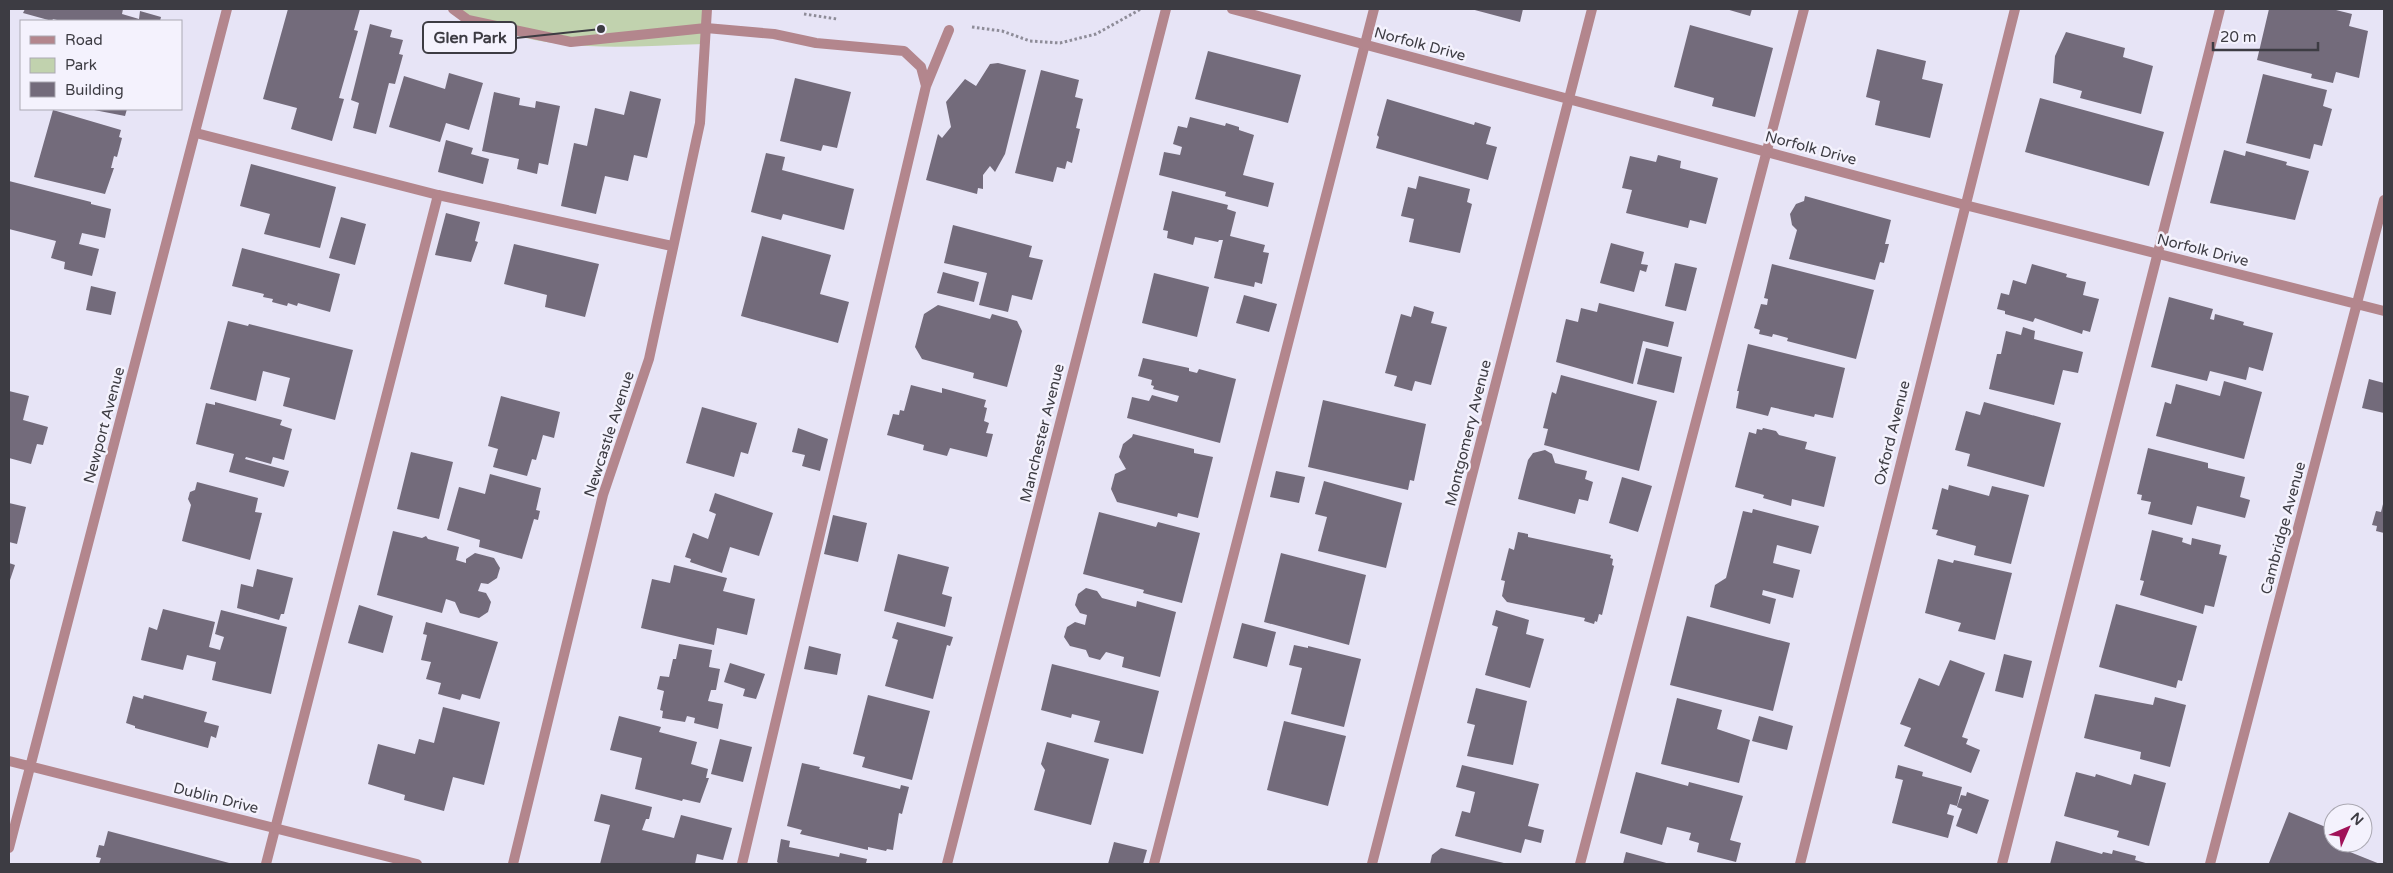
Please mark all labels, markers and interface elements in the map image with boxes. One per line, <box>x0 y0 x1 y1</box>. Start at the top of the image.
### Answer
legend <box>20 20 182 110</box>
scale bar <box>2213 20 2318 52</box>
callout: Glen Park <box>423 22 516 53</box>
street label: Norfolk Drive <box>1372 23 1468 65</box>
text: Glen Park <box>433 28 507 48</box>
text: 20 m <box>2220 28 2257 46</box>
text: Road <box>65 31 103 49</box>
text: Park <box>65 56 97 74</box>
text: Building <box>65 81 124 99</box>
street label: Norfolk Drive <box>1763 127 1859 169</box>
street label: Norfolk Drive <box>2155 230 2251 270</box>
street label: Montgomery Avenue <box>1441 358 1495 508</box>
street label: Manchester Avenue <box>1016 362 1068 504</box>
street label: Newport Avenue <box>80 365 128 485</box>
street label: Newcastle Avenue <box>580 369 638 499</box>
street label: Oxford Avenue <box>1870 379 1914 487</box>
street label: Cambridge Avenue <box>2257 460 2309 596</box>
street label: Dublin Drive <box>172 779 260 817</box>
north arrow <box>2323 803 2373 853</box>
text: N <box>2347 809 2367 829</box>

